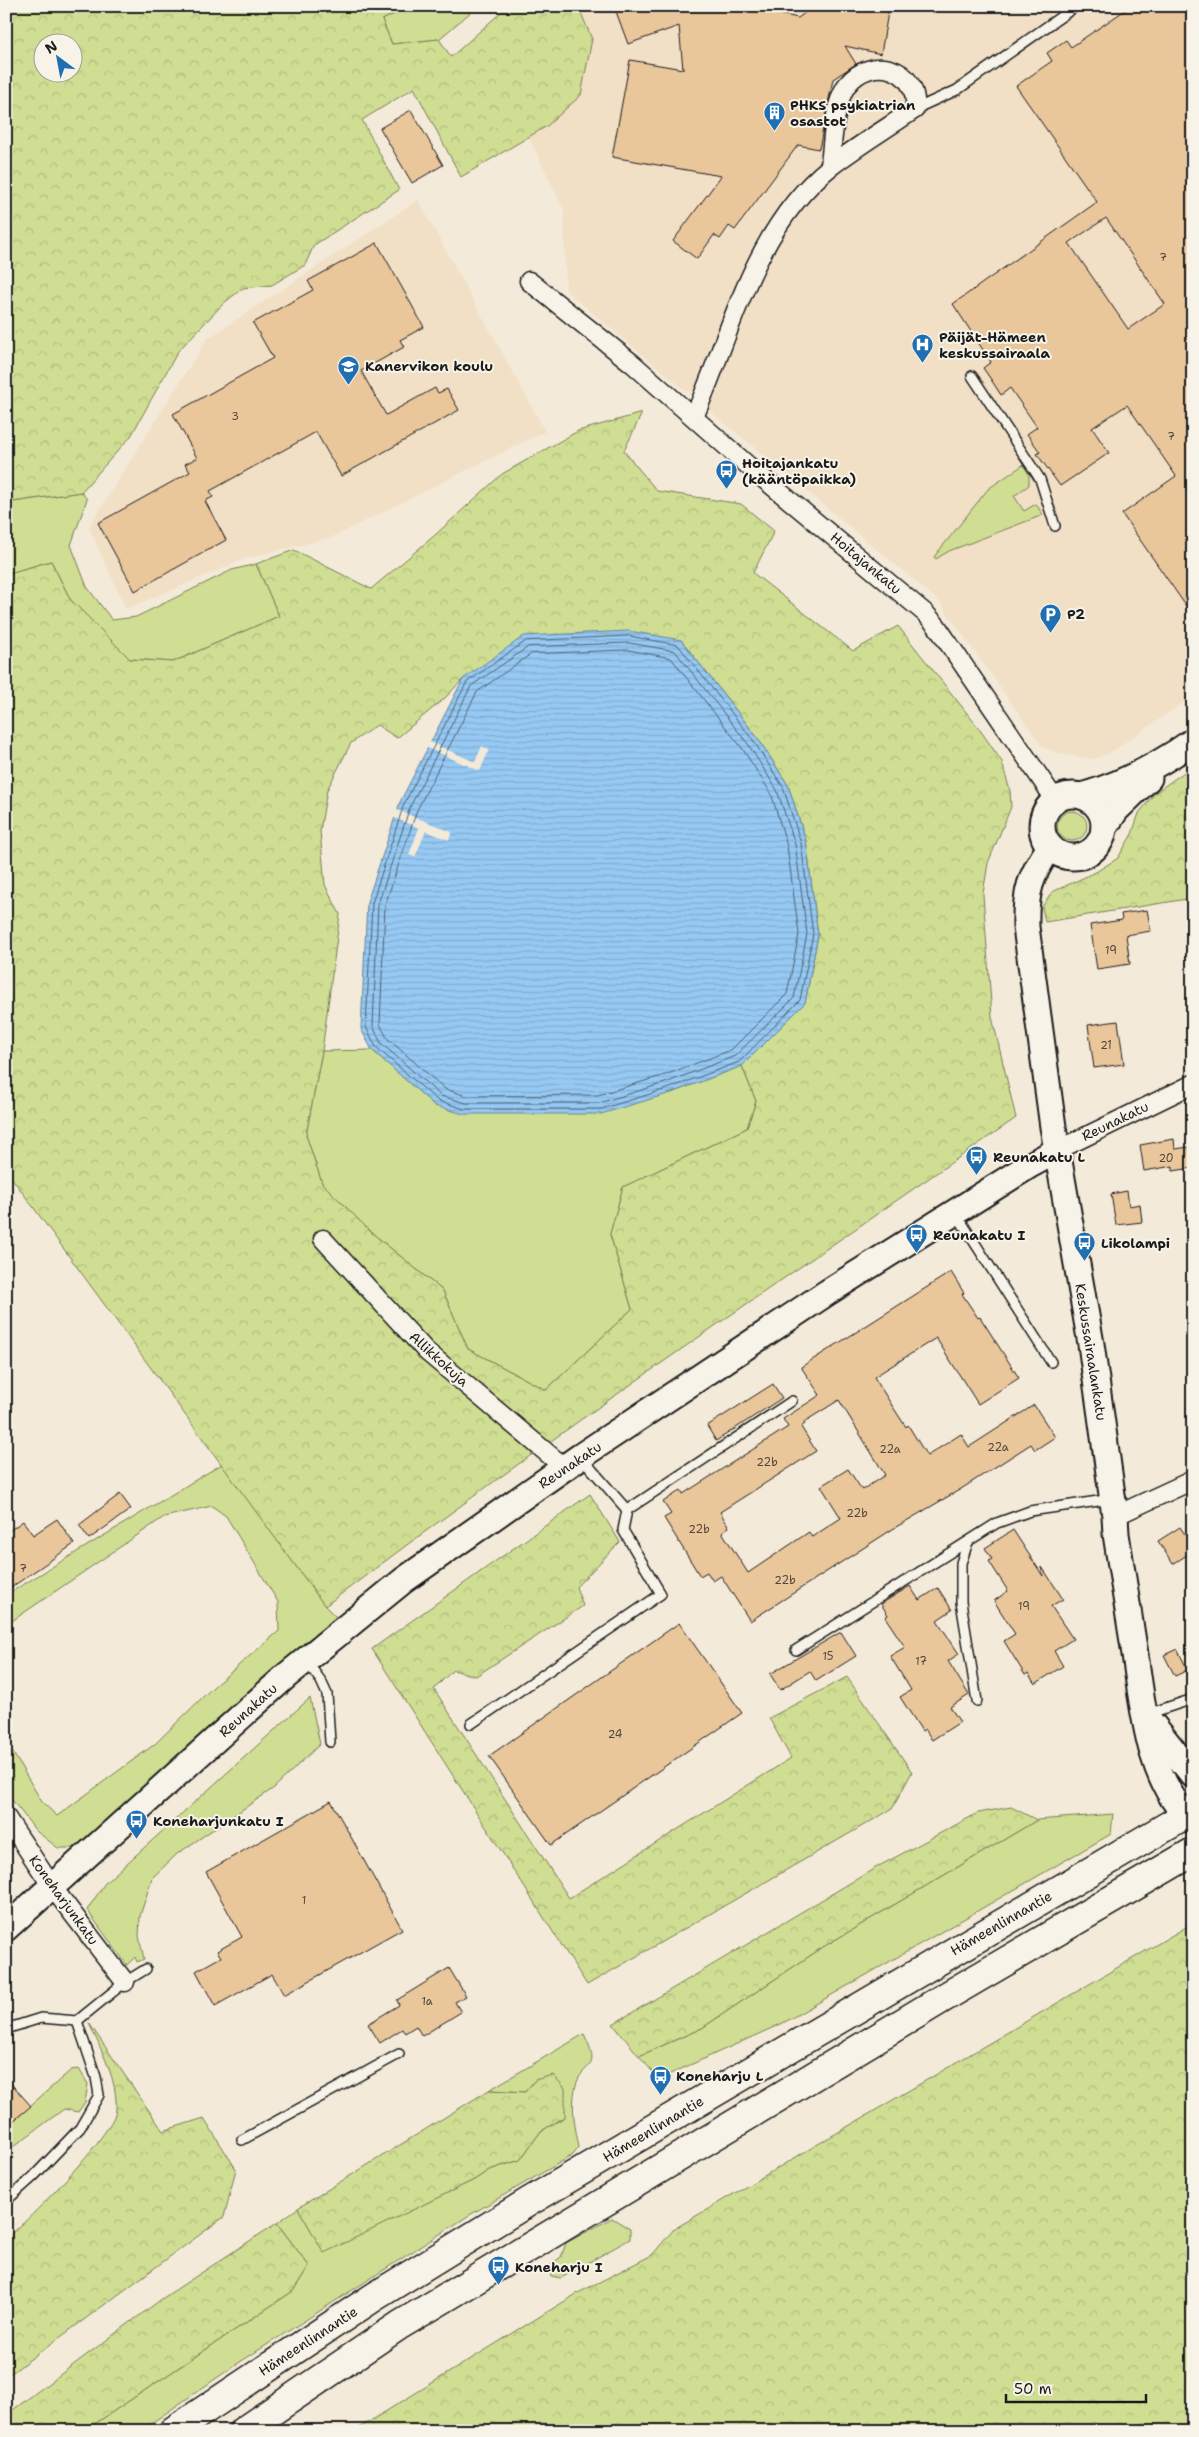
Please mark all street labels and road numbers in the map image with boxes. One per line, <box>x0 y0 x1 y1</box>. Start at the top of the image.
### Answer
street label: Hoitajankatu <box>827 528 905 598</box>
street label: Reunakatu <box>1079 1097 1151 1145</box>
street label: Keskussairaalankatu <box>1071 1282 1111 1422</box>
street label: Allikkokuja <box>406 1328 473 1391</box>
street label: Reunakatu <box>535 1437 605 1493</box>
street label: Reunakatu <box>215 1679 281 1741</box>
street label: Koneharjunkatu <box>25 1851 103 1949</box>
street label: Hämeenlinnantie <box>947 1887 1055 1959</box>
street label: Hämeenlinnantie <box>599 2092 707 2166</box>
street label: Hämeenlinnantie <box>255 2302 361 2380</box>

